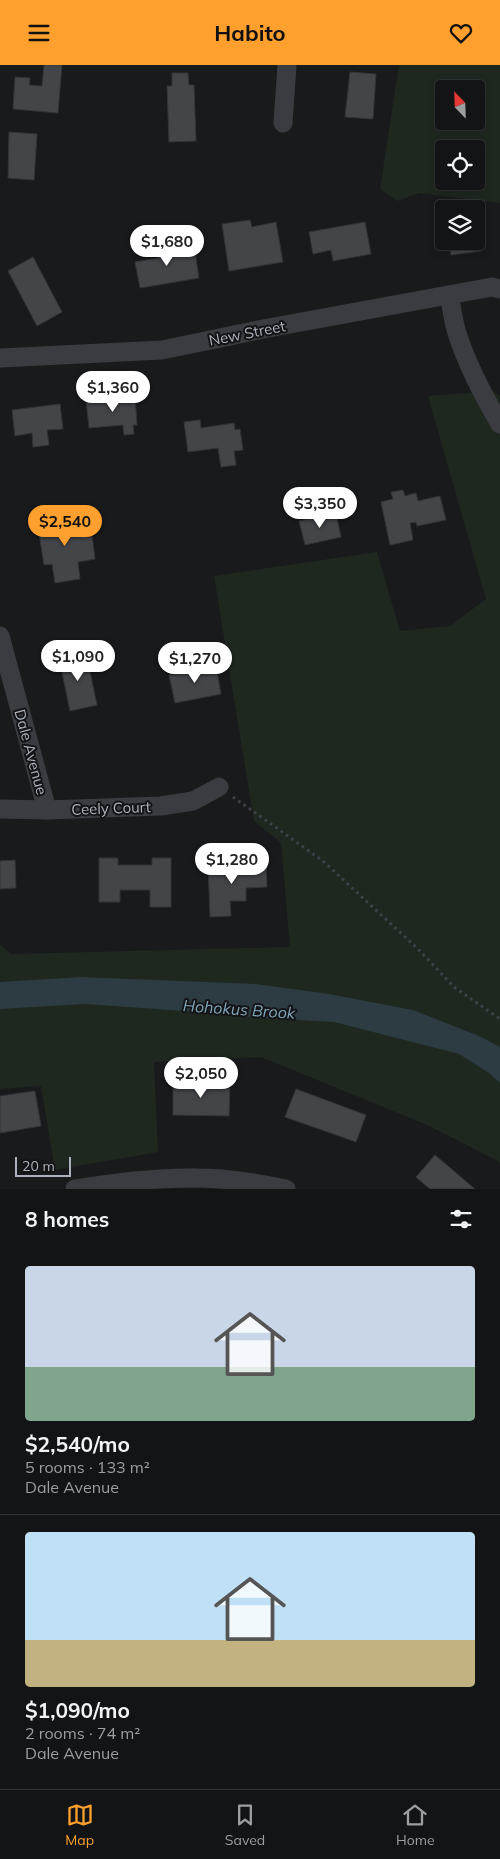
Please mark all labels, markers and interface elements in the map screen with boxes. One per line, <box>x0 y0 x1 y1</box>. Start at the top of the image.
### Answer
icon: menu <box>25 19 53 47</box>
text: Habito <box>214 19 286 47</box>
icon: heart <box>447 19 475 47</box>
north arrow <box>435 80 485 130</box>
map controls <box>435 80 485 250</box>
button: locate <box>435 140 485 190</box>
button: layers <box>435 200 485 250</box>
pin: $1,680 <box>126 225 208 267</box>
text: $1,680 <box>141 231 193 251</box>
street label: New Street <box>207 316 287 350</box>
pin: $1,360 <box>72 371 154 413</box>
text: $1,360 <box>87 377 139 397</box>
pin: $3,350 <box>279 487 361 529</box>
text: $3,350 <box>294 493 346 513</box>
pin: $2,540 <box>24 505 106 547</box>
text: $2,540 <box>39 511 91 531</box>
pin: $1,090 <box>37 639 119 682</box>
pin: $1,270 <box>154 641 236 684</box>
text: $1,090 <box>52 646 104 666</box>
text: $1,270 <box>169 648 221 668</box>
street label: Dale Avenue <box>10 707 52 797</box>
street label: Ceely Court <box>71 797 151 819</box>
pin: $1,280 <box>191 843 273 885</box>
text: $1,280 <box>206 849 258 869</box>
water label: Hohokus Brook <box>182 995 297 1023</box>
pin: $2,050 <box>160 1057 242 1099</box>
text: $2,050 <box>175 1063 227 1083</box>
scale bar <box>15 1154 71 1177</box>
text: 20 m <box>22 1157 55 1175</box>
icon: filters <box>447 1205 475 1233</box>
text: 8 homes <box>25 1206 109 1232</box>
icon: home <box>205 1299 295 1389</box>
text: $2,540/mo <box>25 1431 130 1457</box>
text: 5 rooms · 133 m² <box>25 1457 150 1477</box>
text: Dale Avenue <box>25 1477 119 1497</box>
icon: home <box>205 1564 295 1654</box>
text: $1,090/mo <box>25 1697 130 1723</box>
text: 2 rooms · 74 m² <box>25 1723 140 1743</box>
text: Dale Avenue <box>25 1743 119 1763</box>
tab: Map <box>65 1801 94 1849</box>
tab: Saved <box>225 1801 265 1849</box>
tab: Home <box>396 1801 435 1849</box>

